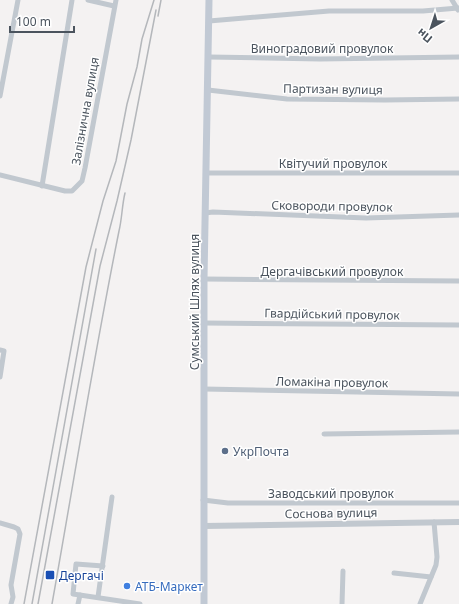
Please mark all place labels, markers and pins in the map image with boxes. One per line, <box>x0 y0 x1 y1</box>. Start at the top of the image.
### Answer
place label: УкрПочта <box>233 443 289 460</box>
marker: УкрПочта <box>220 446 230 456</box>
place label: Дергачі <box>59 567 104 584</box>
marker: Дергачі <box>44 569 56 581</box>
place label: АТБ-Маркет <box>135 578 203 595</box>
marker: АТБ-Маркет <box>122 581 132 591</box>

